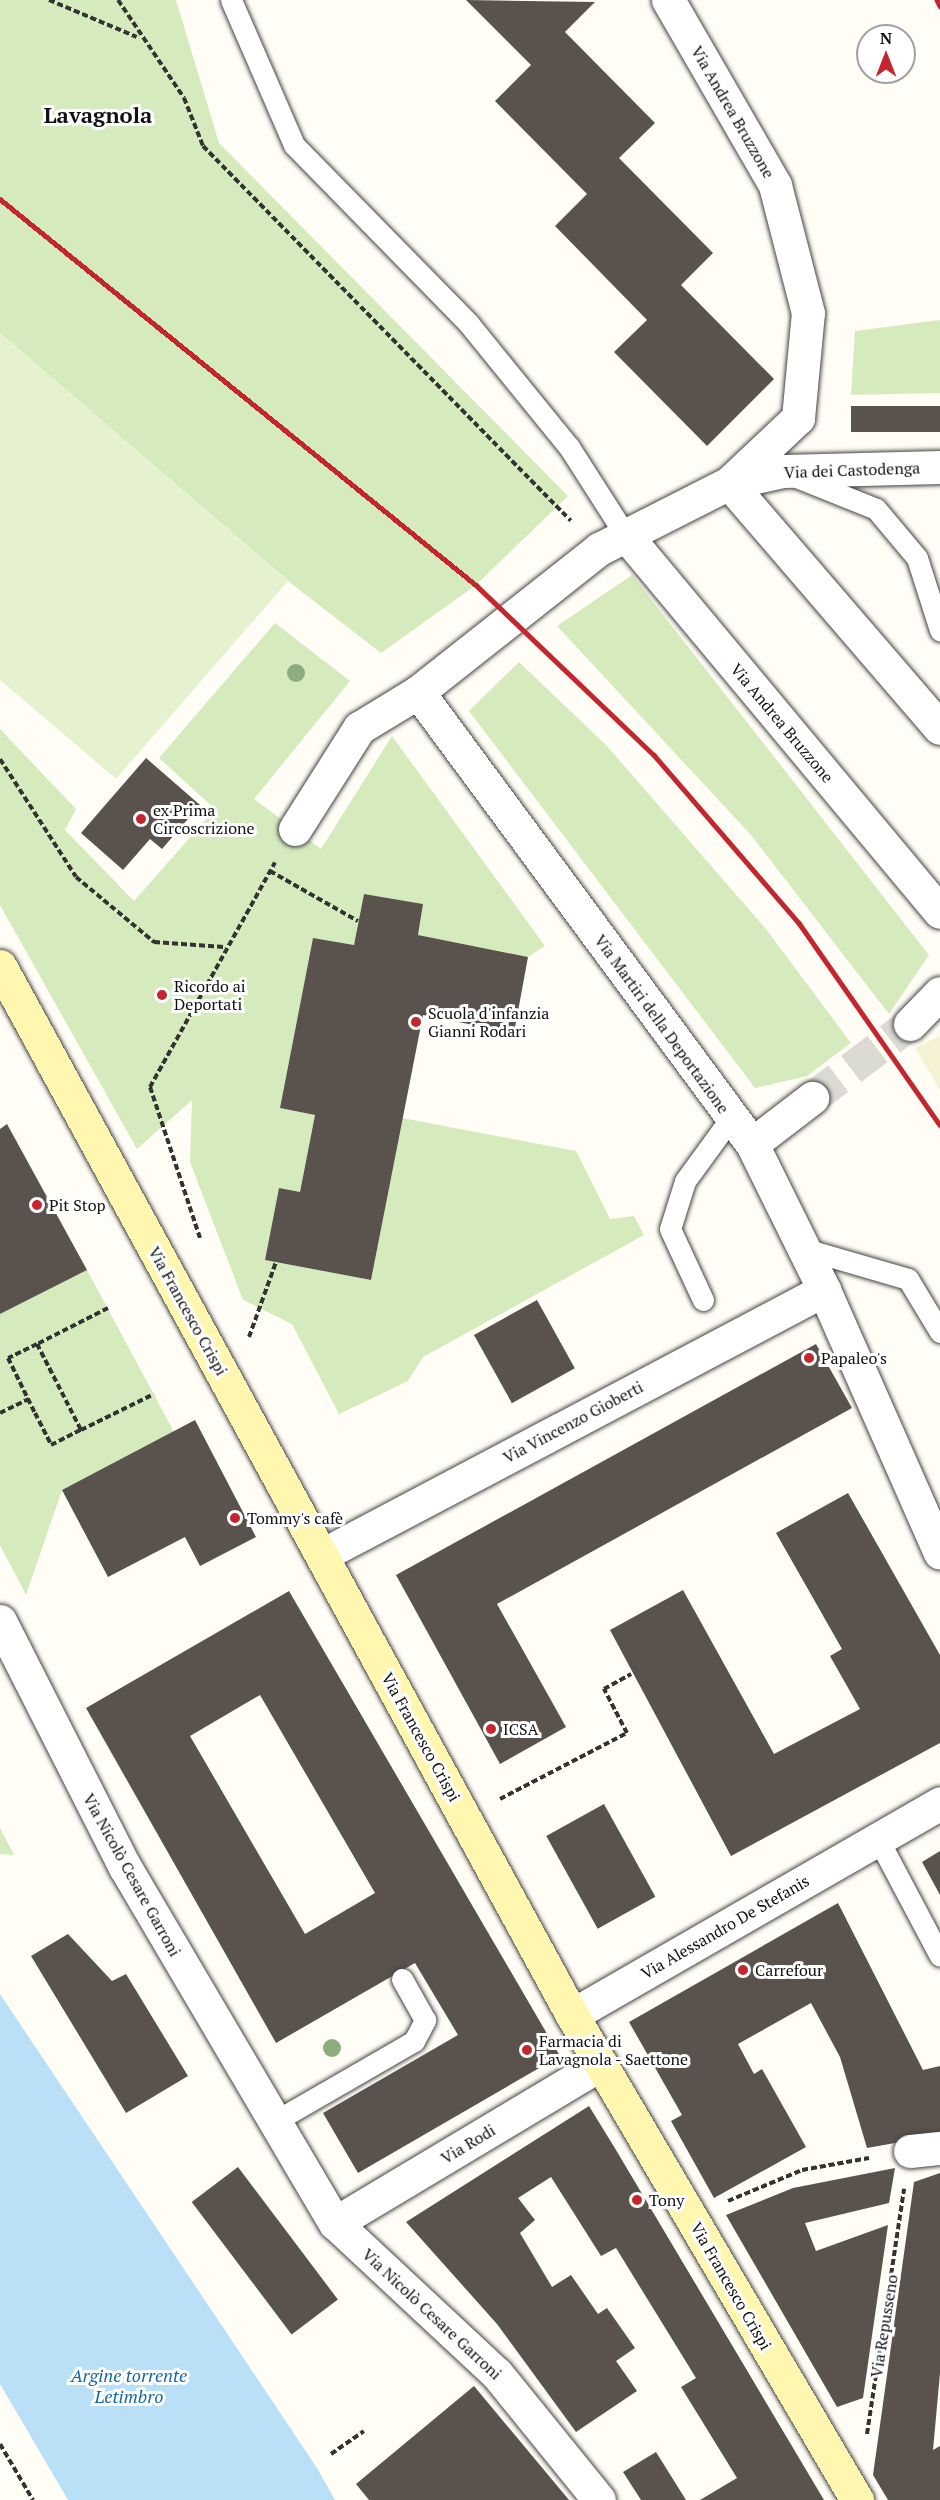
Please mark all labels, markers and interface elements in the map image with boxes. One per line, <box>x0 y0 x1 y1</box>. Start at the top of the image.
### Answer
north arrow <box>856 24 916 84</box>
text: N <box>880 27 892 49</box>
street label: Via Andrea Bruzzone <box>687 42 779 182</box>
district label: Lavagnola <box>44 102 152 128</box>
street label: Via dei Castodenga <box>784 458 920 482</box>
street label: Via Andrea Bruzzone <box>726 659 838 787</box>
place label: ex Prima Circoscrizione <box>153 800 255 838</box>
marker: ex Prima Circoscrizione <box>134 812 148 826</box>
street label: Via Martiri della Deportazione <box>591 931 733 1117</box>
place label: Ricordo ai Deportati <box>174 976 246 1014</box>
marker: Ricordo ai Deportati <box>155 988 169 1002</box>
place label: Scuola d'infanzia Gianni Rodari <box>428 1003 549 1041</box>
marker: Scuola d'infanzia Gianni Rodari <box>409 1015 423 1029</box>
place label: Pit Stop <box>49 1195 106 1215</box>
marker: Pit Stop <box>30 1198 44 1212</box>
street label: Via Francesco Crispi <box>145 1243 231 1379</box>
place label: Papaleo's <box>821 1348 887 1368</box>
marker: Papaleo's <box>802 1351 816 1365</box>
street label: Via Vincenzo Gioberti <box>499 1377 647 1467</box>
place label: Tommy's cafè <box>247 1508 343 1528</box>
marker: Tommy's cafè <box>228 1511 242 1525</box>
street label: Via Francesco Crispi <box>378 1669 464 1805</box>
place label: ICSA <box>503 1719 538 1739</box>
marker: ICSA <box>484 1722 498 1736</box>
street label: Via Nicolò Cesare Garroni <box>79 1790 185 1960</box>
street label: Via Alessandro De Stefanis <box>637 1871 813 1983</box>
place label: Carrefour <box>755 1960 823 1980</box>
marker: Carrefour <box>736 1963 750 1977</box>
place label: Farmacia di Lavagnola - Saettone <box>539 2031 689 2069</box>
marker: Farmacia di Lavagnola - Saettone <box>520 2043 534 2057</box>
street label: Via Rodi <box>437 2120 499 2168</box>
place label: Tony <box>649 2190 684 2210</box>
marker: Tony <box>630 2193 644 2207</box>
street label: Via Francesco Crispi <box>687 2219 775 2353</box>
street label: Via Nicolò Cesare Garroni <box>358 2244 506 2384</box>
street label: Via Repusseno <box>866 2273 902 2379</box>
water label: Argine torrente Letimbro <box>71 2365 187 2408</box>

